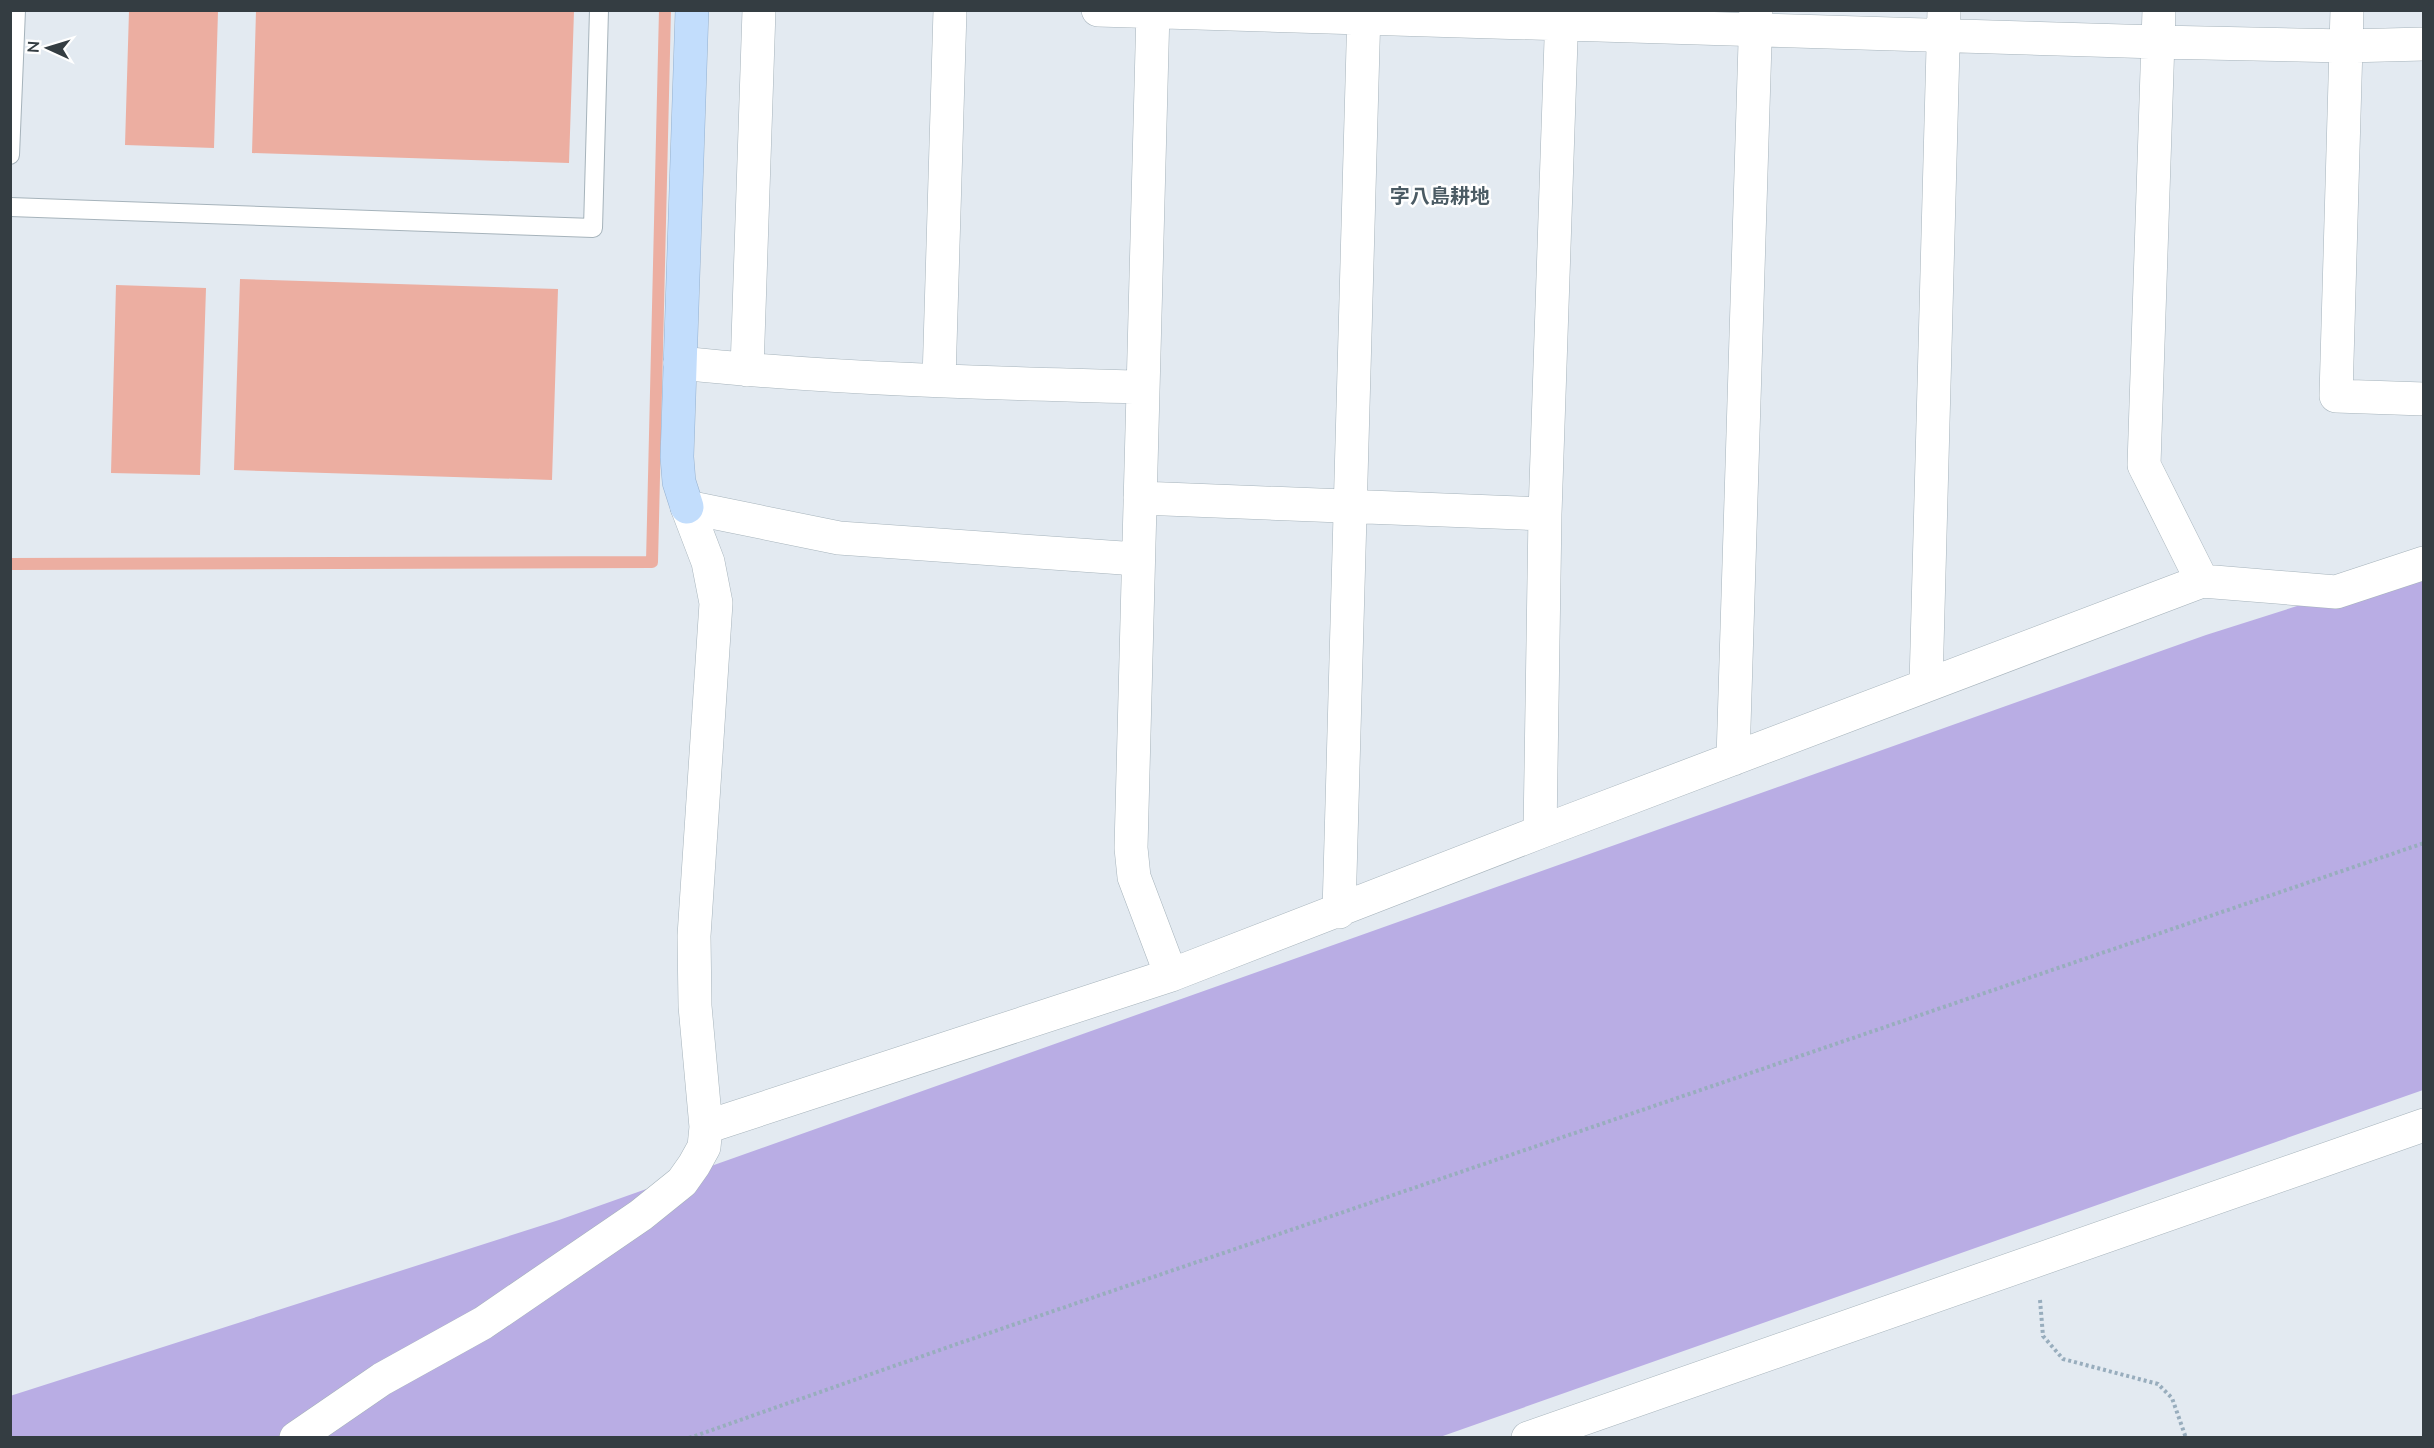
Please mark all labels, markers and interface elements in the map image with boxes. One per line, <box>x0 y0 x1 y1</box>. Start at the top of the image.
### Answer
north arrow <box>18 18 78 78</box>
text: N <box>23 40 45 54</box>
district label: 字八島耕地 <box>1390 183 1490 210</box>

